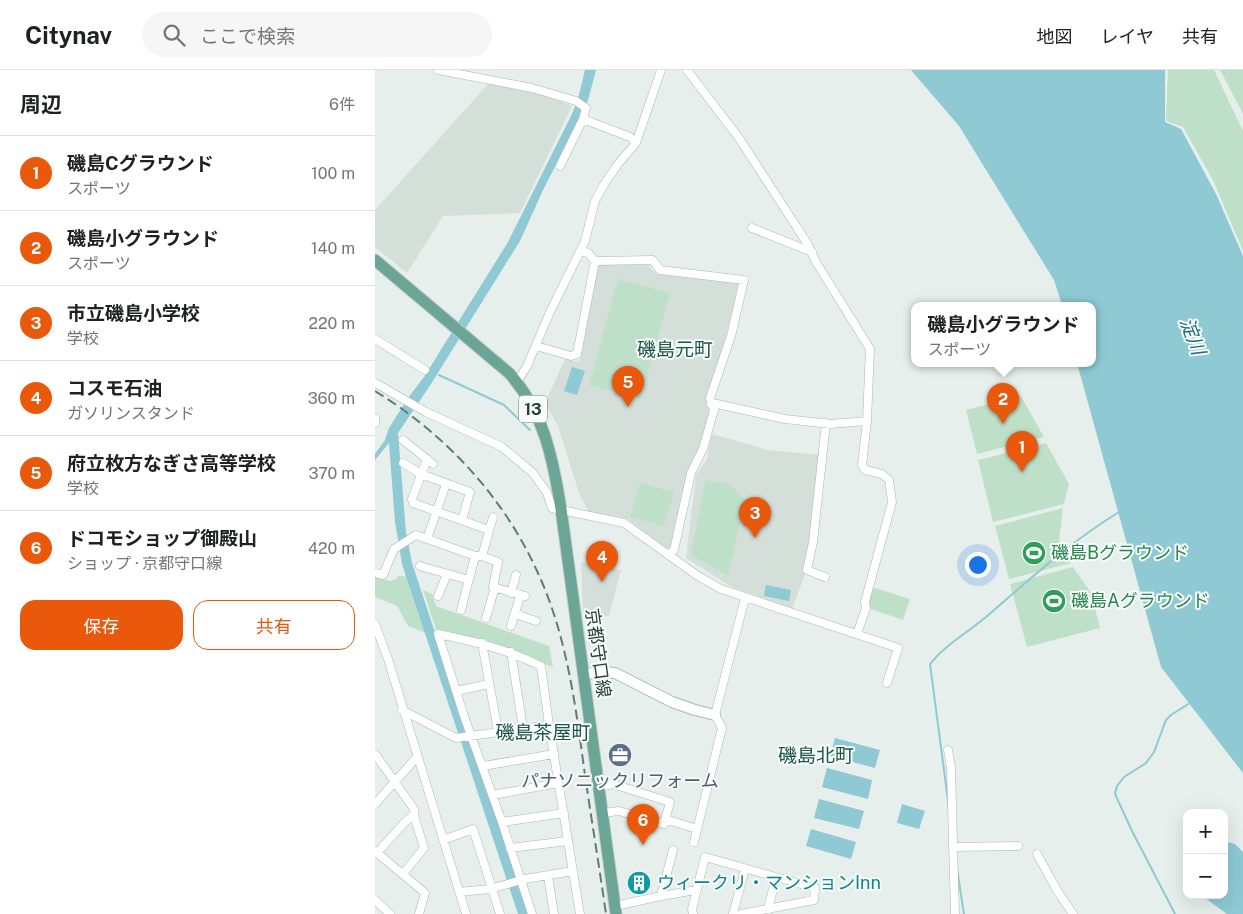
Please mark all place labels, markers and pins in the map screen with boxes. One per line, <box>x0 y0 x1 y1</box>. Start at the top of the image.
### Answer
pin: 5 <box>612 366 644 407</box>
pin: 2 <box>987 383 1019 424</box>
pin: 1 <box>1006 431 1038 472</box>
pin: 3 <box>739 497 771 538</box>
sports icon: 磯島Bグラウンド <box>1021 540 1047 566</box>
pin: 4 <box>586 541 618 582</box>
place label: 磯島Bグラウンド <box>1051 542 1189 563</box>
sports icon: 磯島Aグラウンド <box>1041 588 1067 614</box>
place label: 磯島Aグラウンド <box>1071 590 1210 611</box>
office icon: パナソニックリフォーム <box>607 742 633 768</box>
place label: パナソニックリフォーム <box>521 770 719 791</box>
pin: 6 <box>627 804 659 845</box>
building icon: ウィークリ・マンションInn <box>626 870 652 896</box>
place label: ウィークリ・マンションInn <box>657 872 881 893</box>

